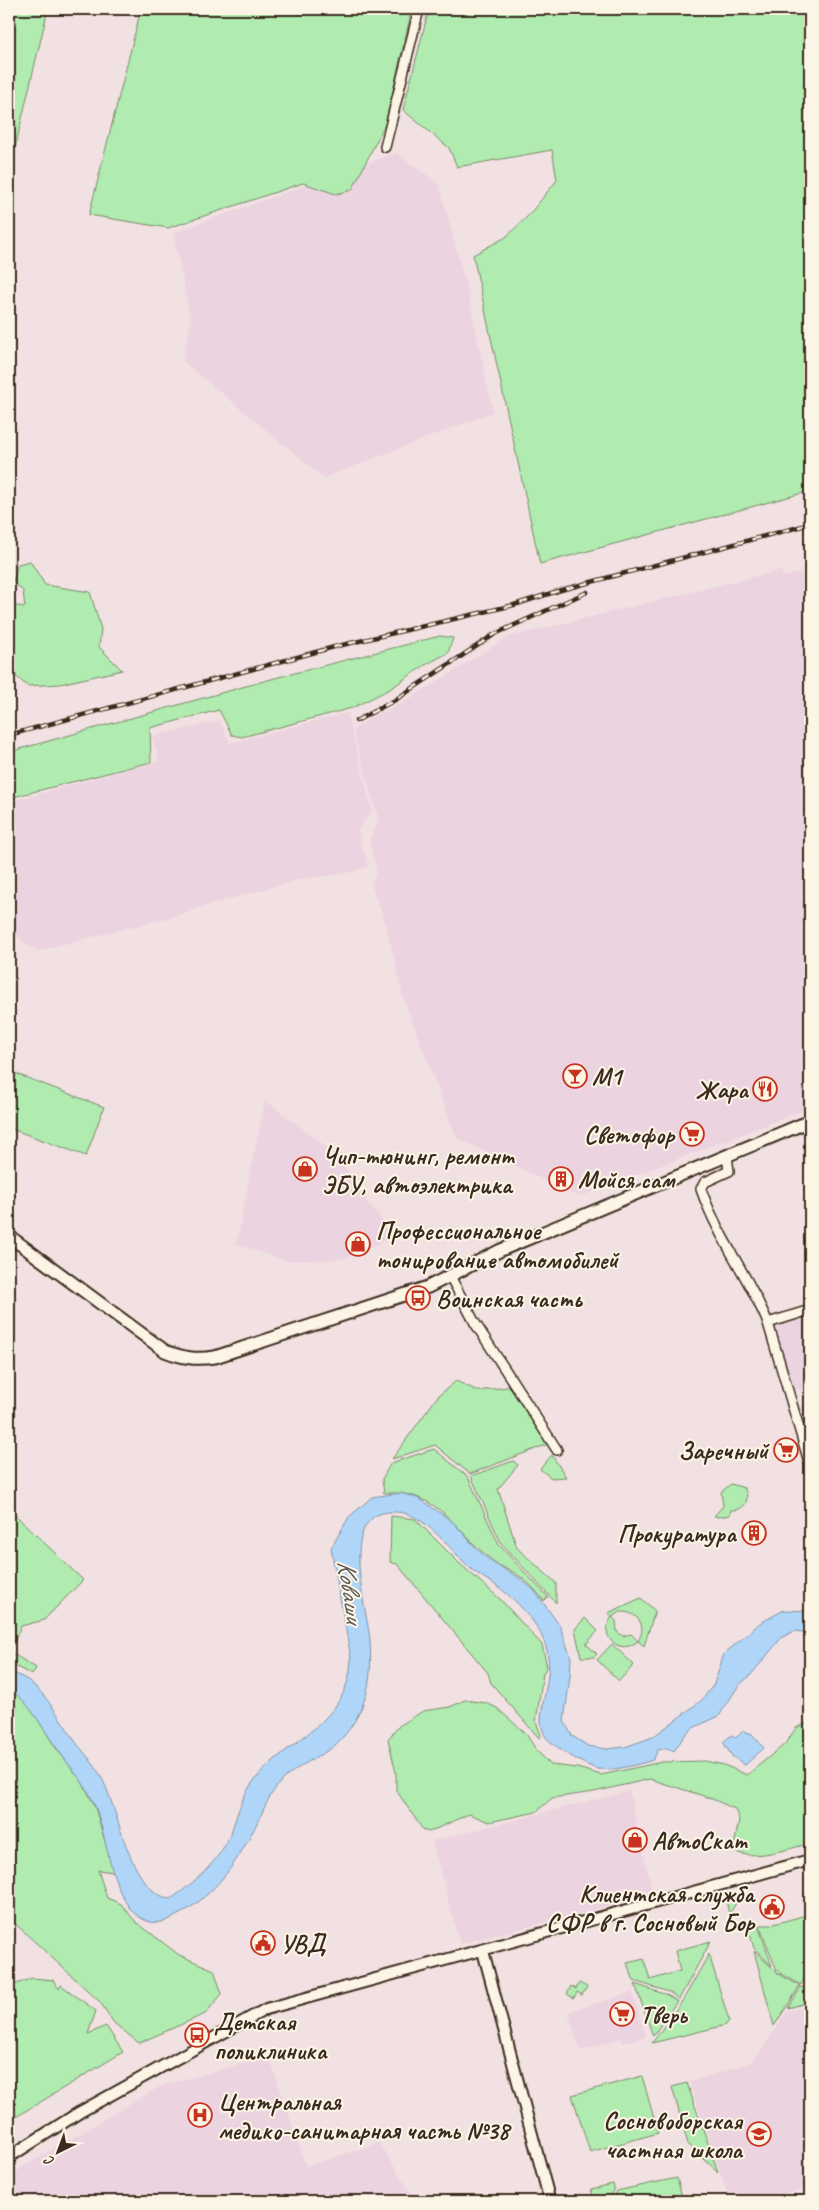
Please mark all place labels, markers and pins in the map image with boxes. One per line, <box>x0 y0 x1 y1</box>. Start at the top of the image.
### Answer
place label: М1 <box>592 1061 624 1093</box>
bar icon: М1 <box>562 1063 588 1089</box>
place label: Жара <box>696 1074 750 1106</box>
restaurant icon: Жара <box>752 1076 778 1102</box>
place label: Светофор <box>584 1119 676 1151</box>
supermarket icon: Светофор <box>679 1121 705 1147</box>
place label: Чип-тюнинг, ремонт ЭБУ, автоэлектрика <box>322 1140 516 1201</box>
shop icon: Чип-тюнинг, ремонт ЭБУ, автоэлектрика <box>292 1156 318 1182</box>
place label: Мойся сам <box>578 1164 676 1196</box>
building icon: Мойся сам <box>548 1166 574 1192</box>
place label: Профессиональное тонирование автомобилей <box>376 1215 620 1276</box>
shop icon: Профессиональное тонирование автомобилей <box>345 1231 371 1257</box>
place label: Воинская часть <box>436 1283 583 1315</box>
bus stop icon: Воинская часть <box>405 1285 431 1311</box>
place label: Заречный <box>678 1435 770 1467</box>
supermarket icon: Заречный <box>773 1437 799 1463</box>
place label: Прокуратура <box>618 1518 738 1550</box>
building icon: Прокуратура <box>741 1520 767 1546</box>
place label: АвтоСкат <box>652 1825 749 1857</box>
shop icon: АвтоСкат <box>622 1827 648 1853</box>
place label: Клиентская служба СФР в г. Сосновый Бор <box>546 1878 756 1939</box>
public building icon: Клиентская служба СФР в г. Сосновый Бор <box>759 1894 785 1920</box>
place label: УВД <box>280 1928 327 1960</box>
public building icon: УВД <box>250 1930 276 1956</box>
place label: Тверь <box>640 1999 688 2031</box>
supermarket icon: Тверь <box>609 2001 635 2027</box>
place label: Детская поликлиника <box>214 2006 328 2067</box>
bus stop icon: Детская поликлиника <box>184 2022 210 2048</box>
place label: Центральная медико-санитарная часть №38 <box>218 2086 512 2147</box>
hospital icon: Центральная медико-санитарная часть №38 <box>187 2102 213 2128</box>
place label: Сосновоборская частная школа <box>603 2105 744 2166</box>
school or university icon: Сосновоборская частная школа <box>746 2121 772 2147</box>

